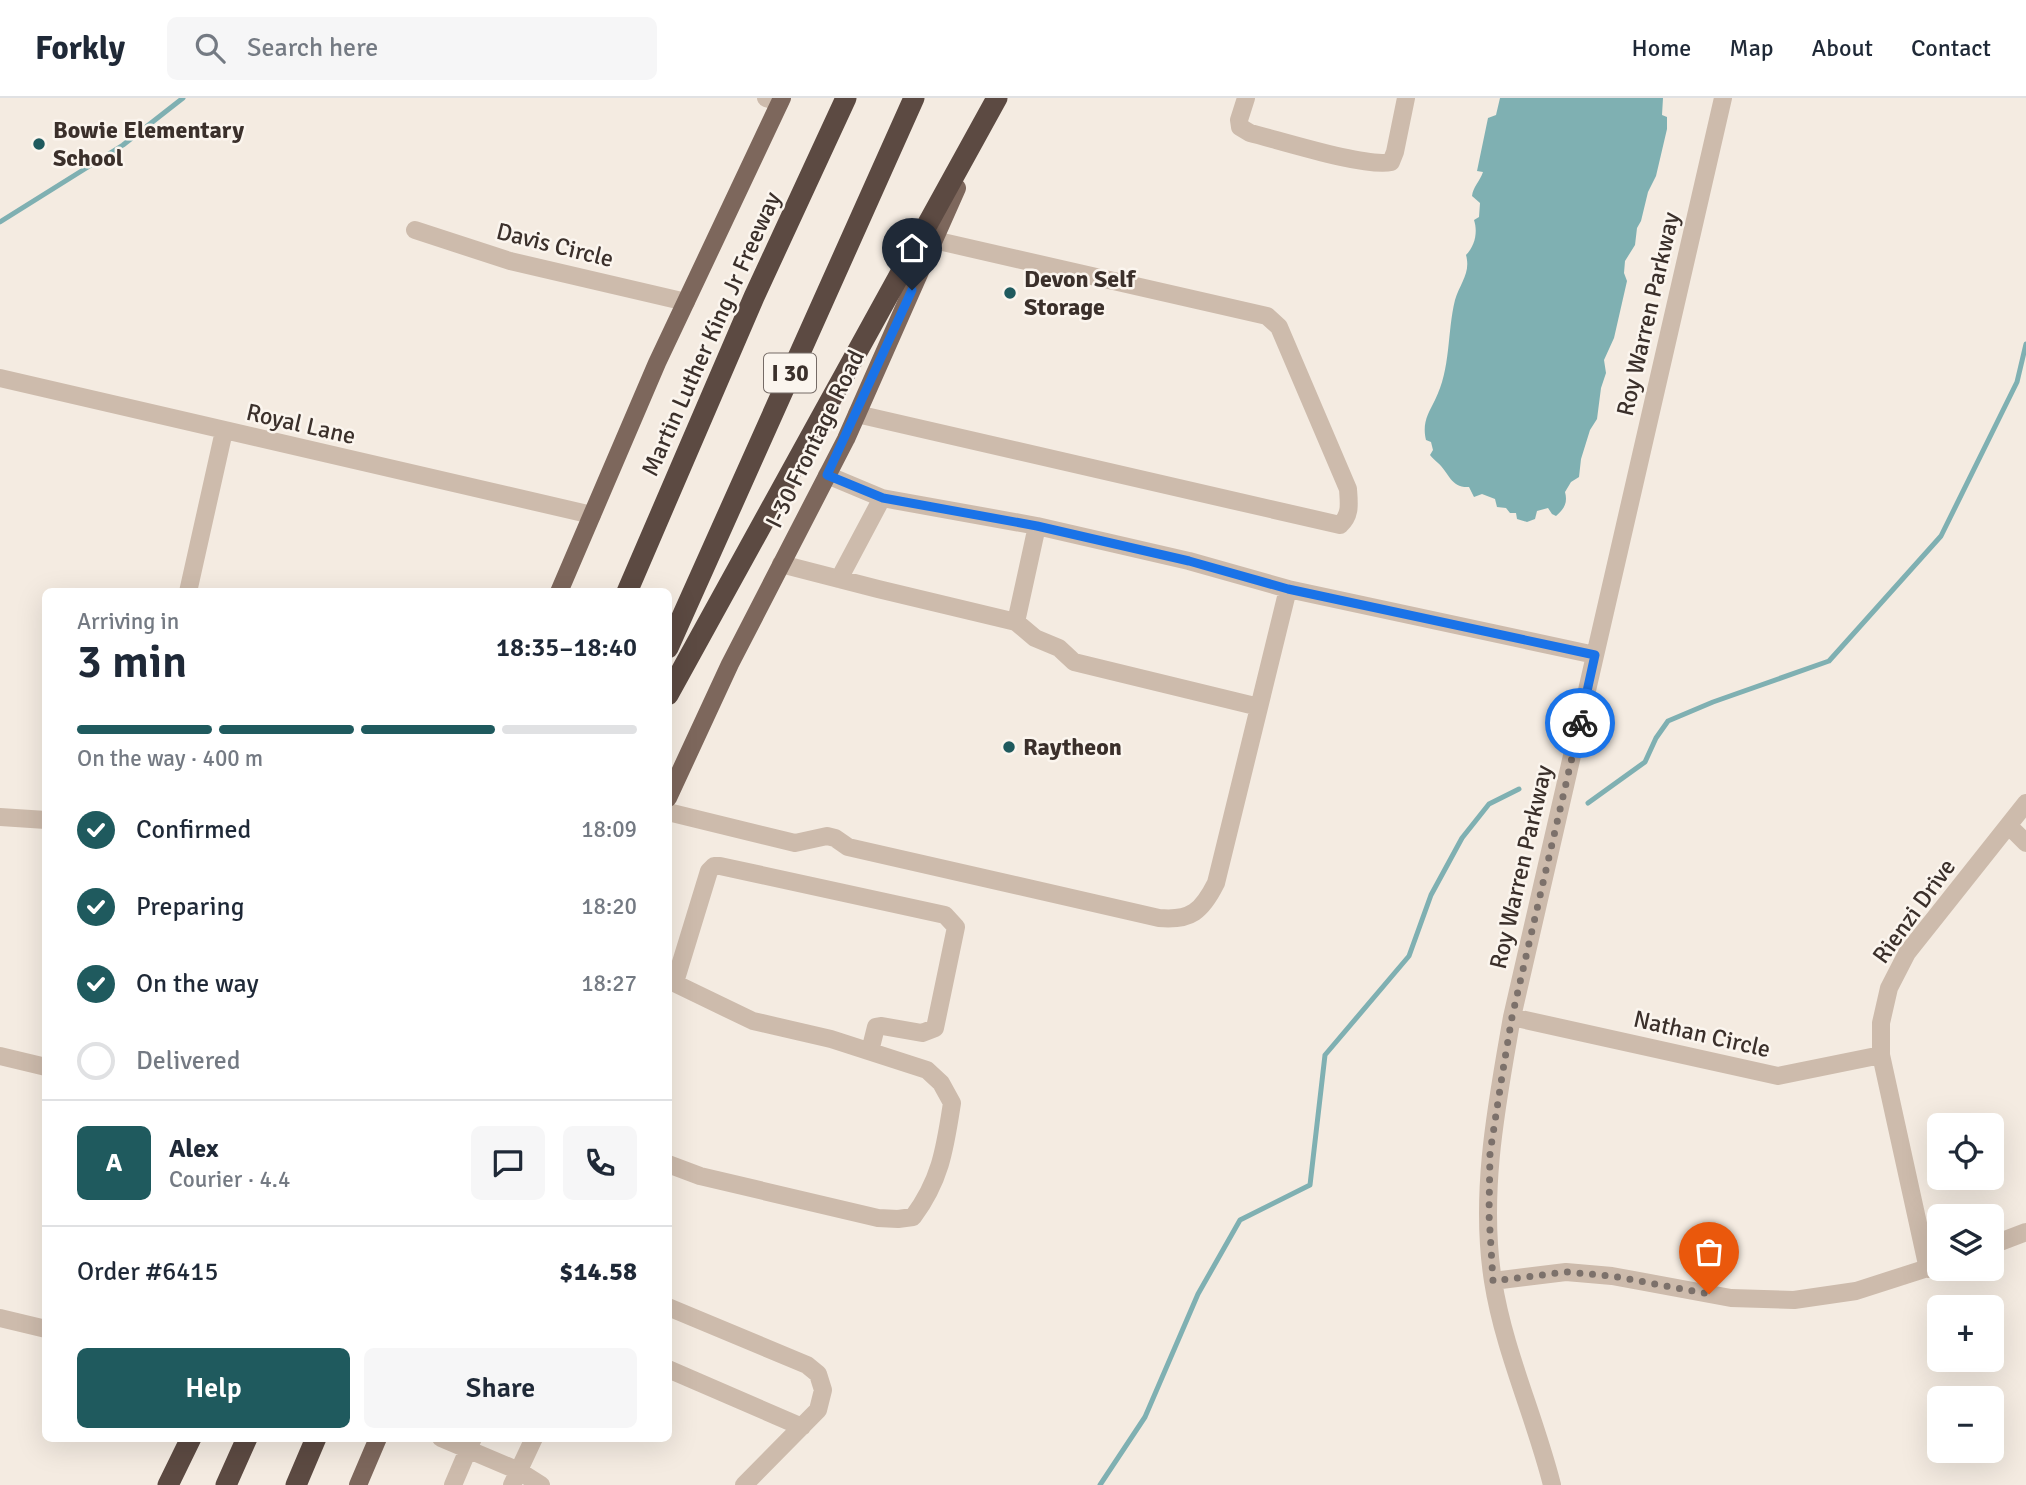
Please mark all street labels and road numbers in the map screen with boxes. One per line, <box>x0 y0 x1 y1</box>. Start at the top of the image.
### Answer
street label: Martin Luther King Jr Freeway <box>635 187 787 481</box>
street label: Roy Warren Parkway <box>1610 209 1686 419</box>
street label: Davis Circle <box>493 216 617 274</box>
street label: I-30 Frontage Road <box>759 345 871 533</box>
road number: I 30 <box>764 354 816 392</box>
street label: Royal Lane <box>243 397 359 451</box>
street label: Roy Warren Parkway <box>1483 762 1559 972</box>
street label: Rienzi Drive <box>1866 853 1962 969</box>
street label: Nathan Circle <box>1631 1004 1773 1064</box>

